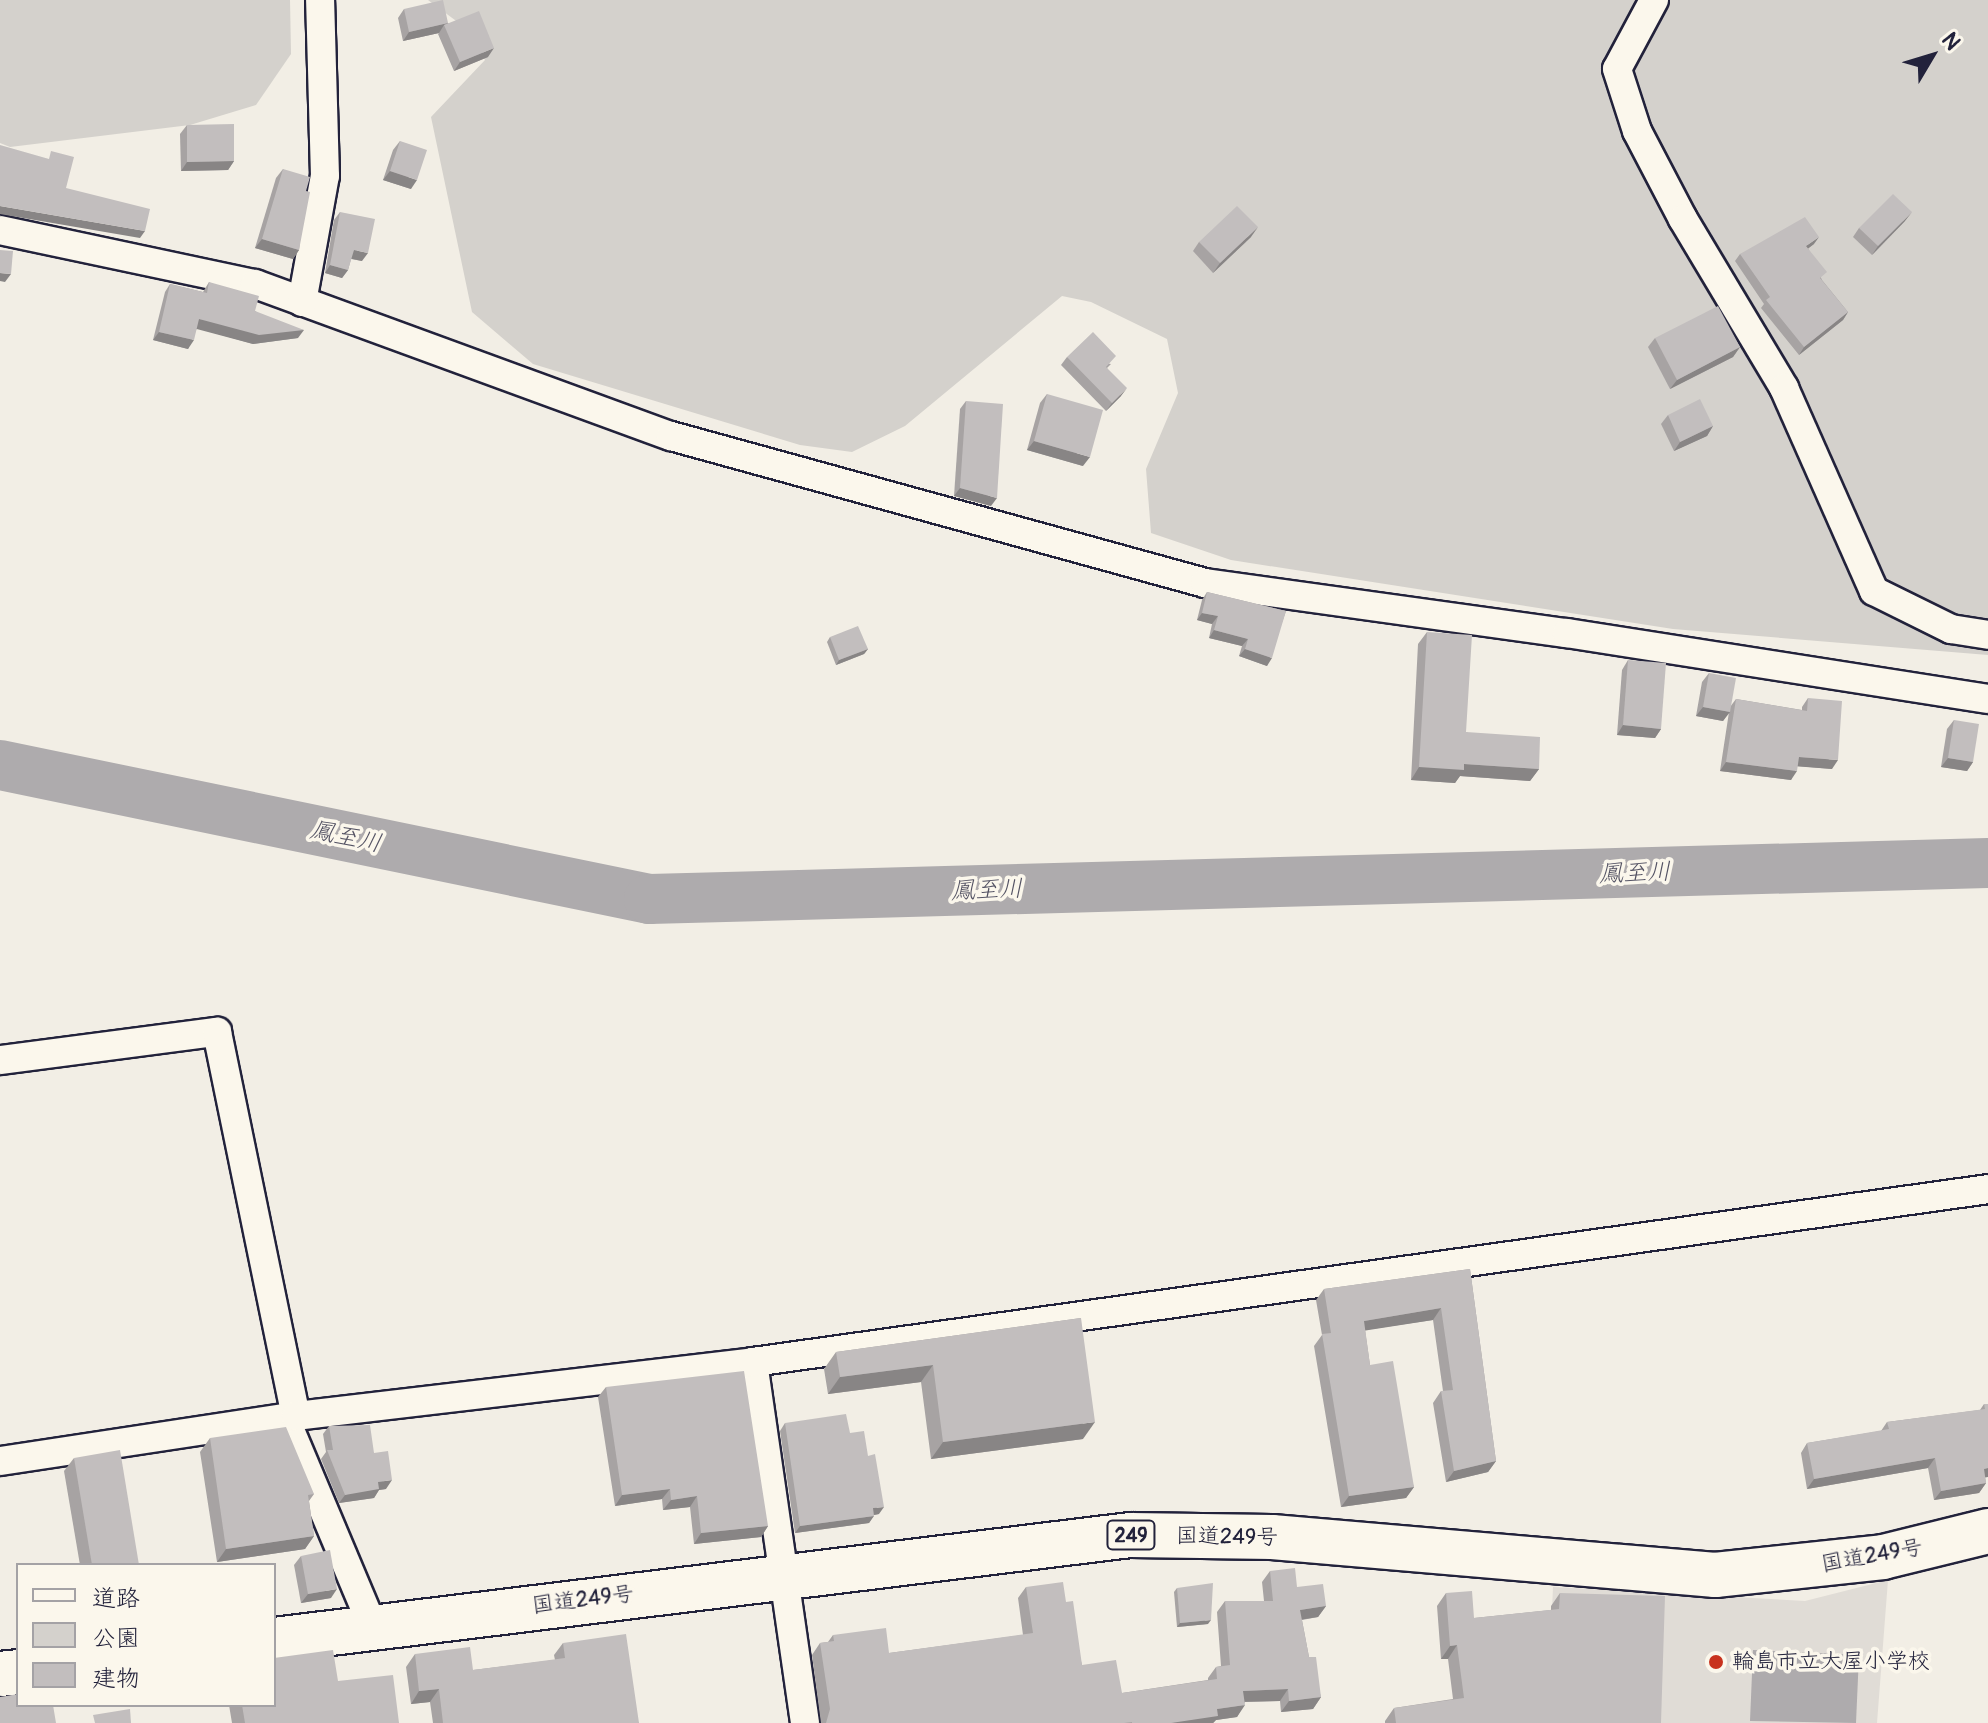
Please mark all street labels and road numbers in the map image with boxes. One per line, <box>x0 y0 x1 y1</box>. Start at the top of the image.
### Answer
road number: 249 <box>1105 1519 1157 1551</box>
street label: 国道249号 <box>1176 1523 1278 1551</box>
street label: 国道249号 <box>1819 1534 1925 1578</box>
street label: 国道249号 <box>531 1581 635 1619</box>

